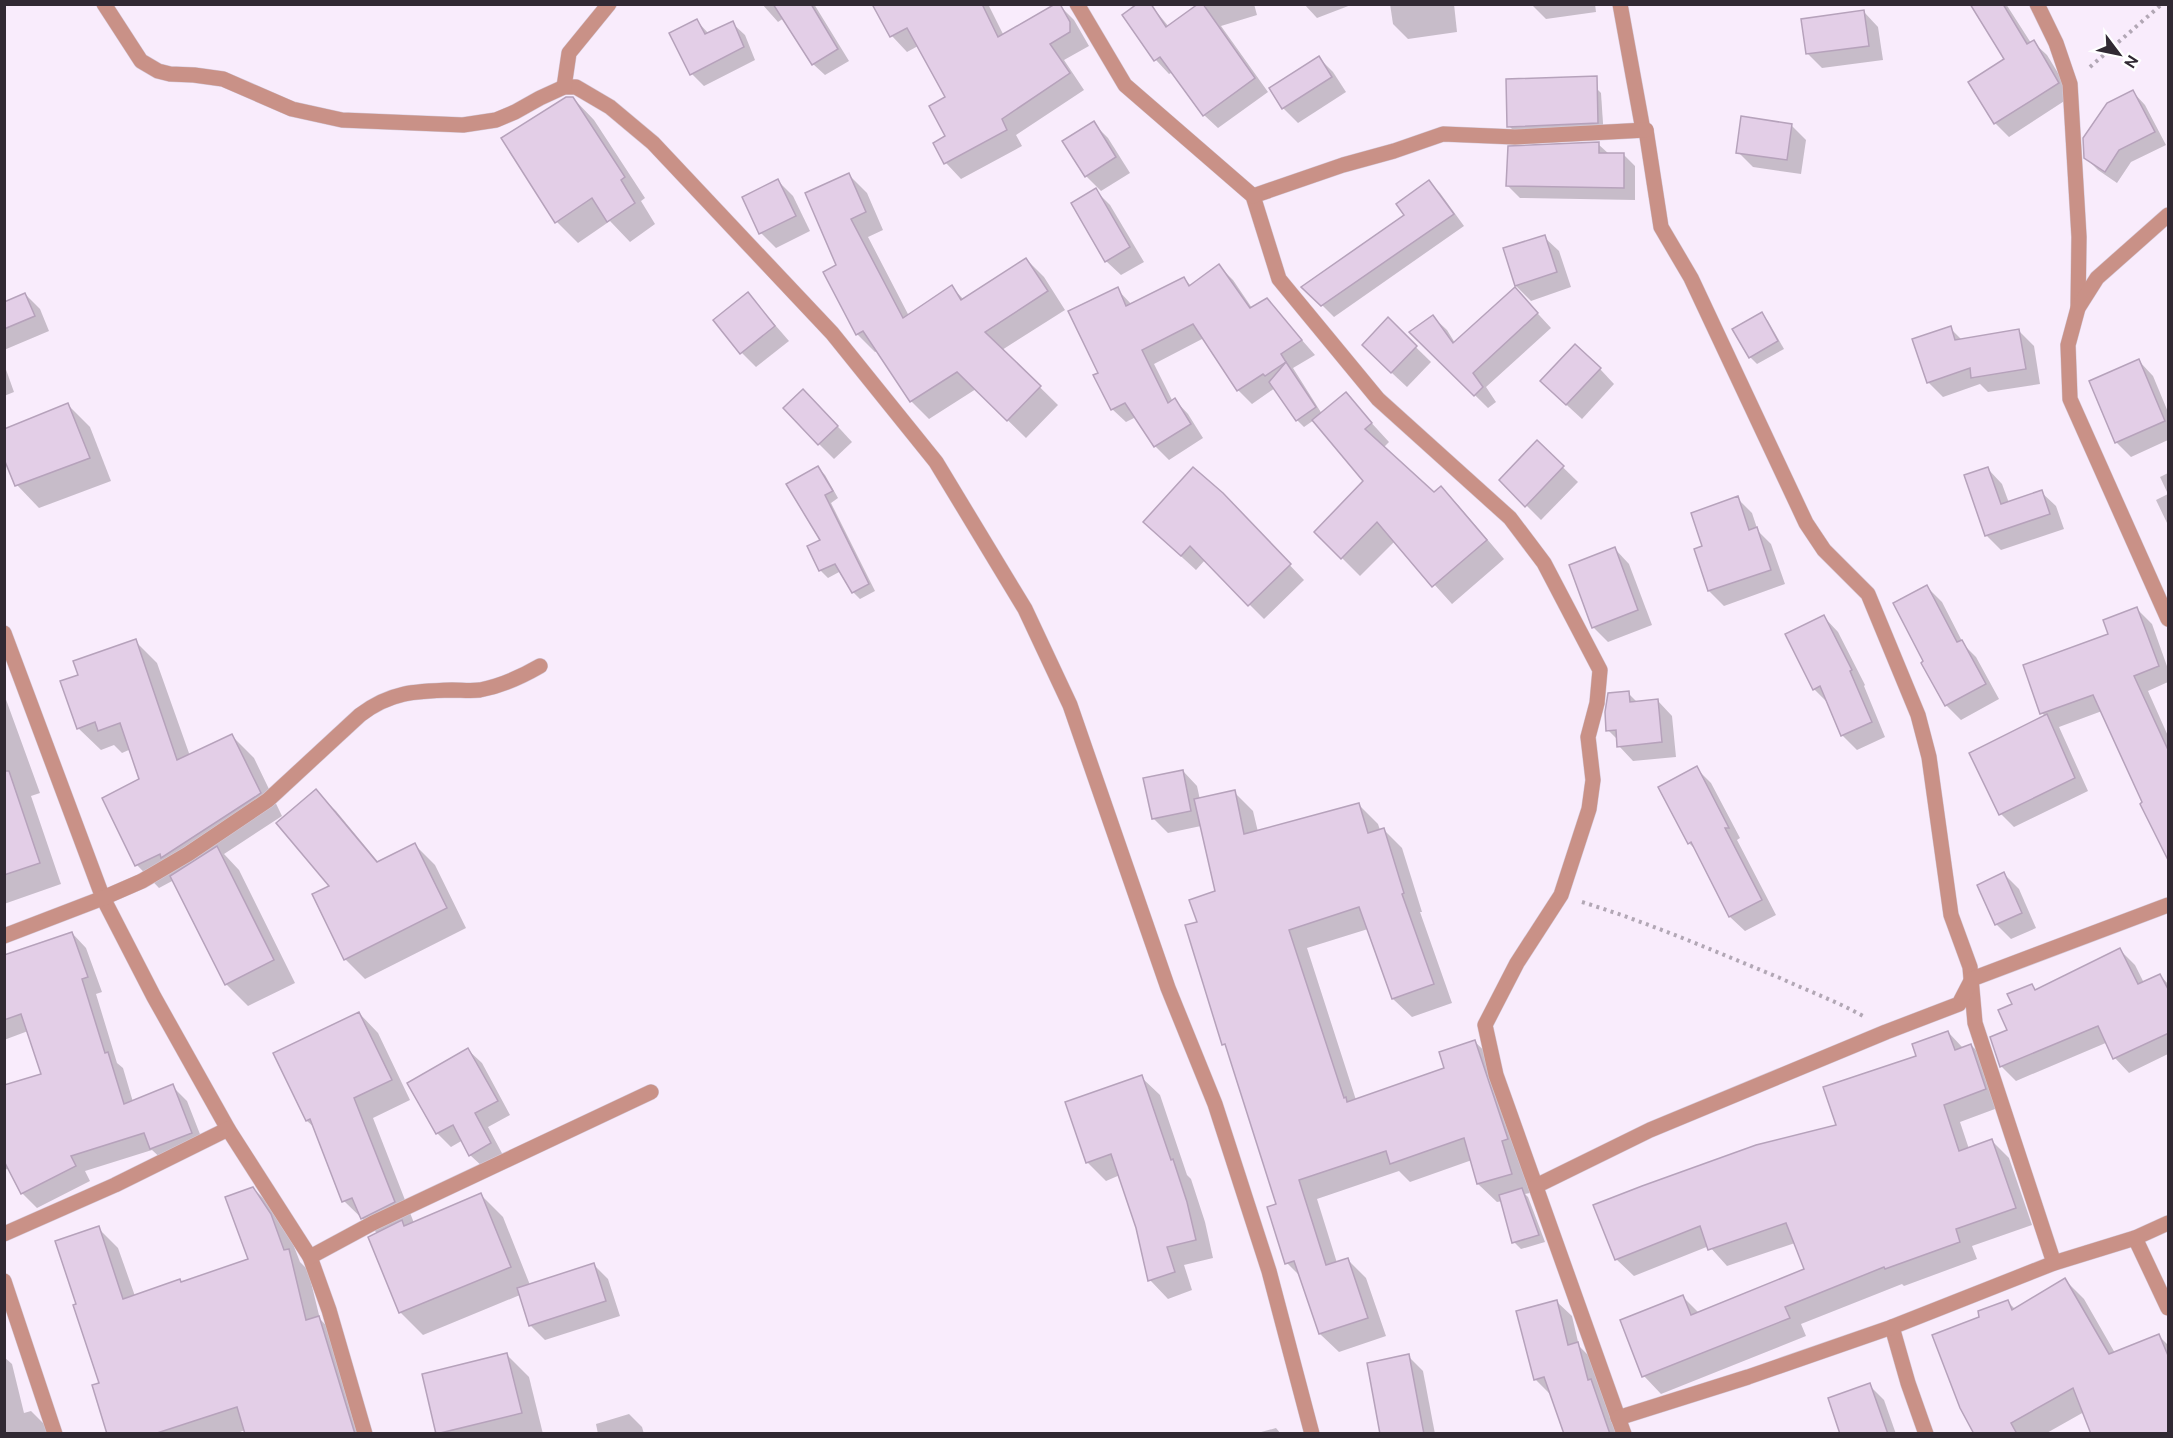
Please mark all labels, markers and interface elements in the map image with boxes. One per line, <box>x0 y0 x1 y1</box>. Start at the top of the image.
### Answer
north arrow <box>2089 24 2149 84</box>
text: N <box>2121 52 2143 72</box>

